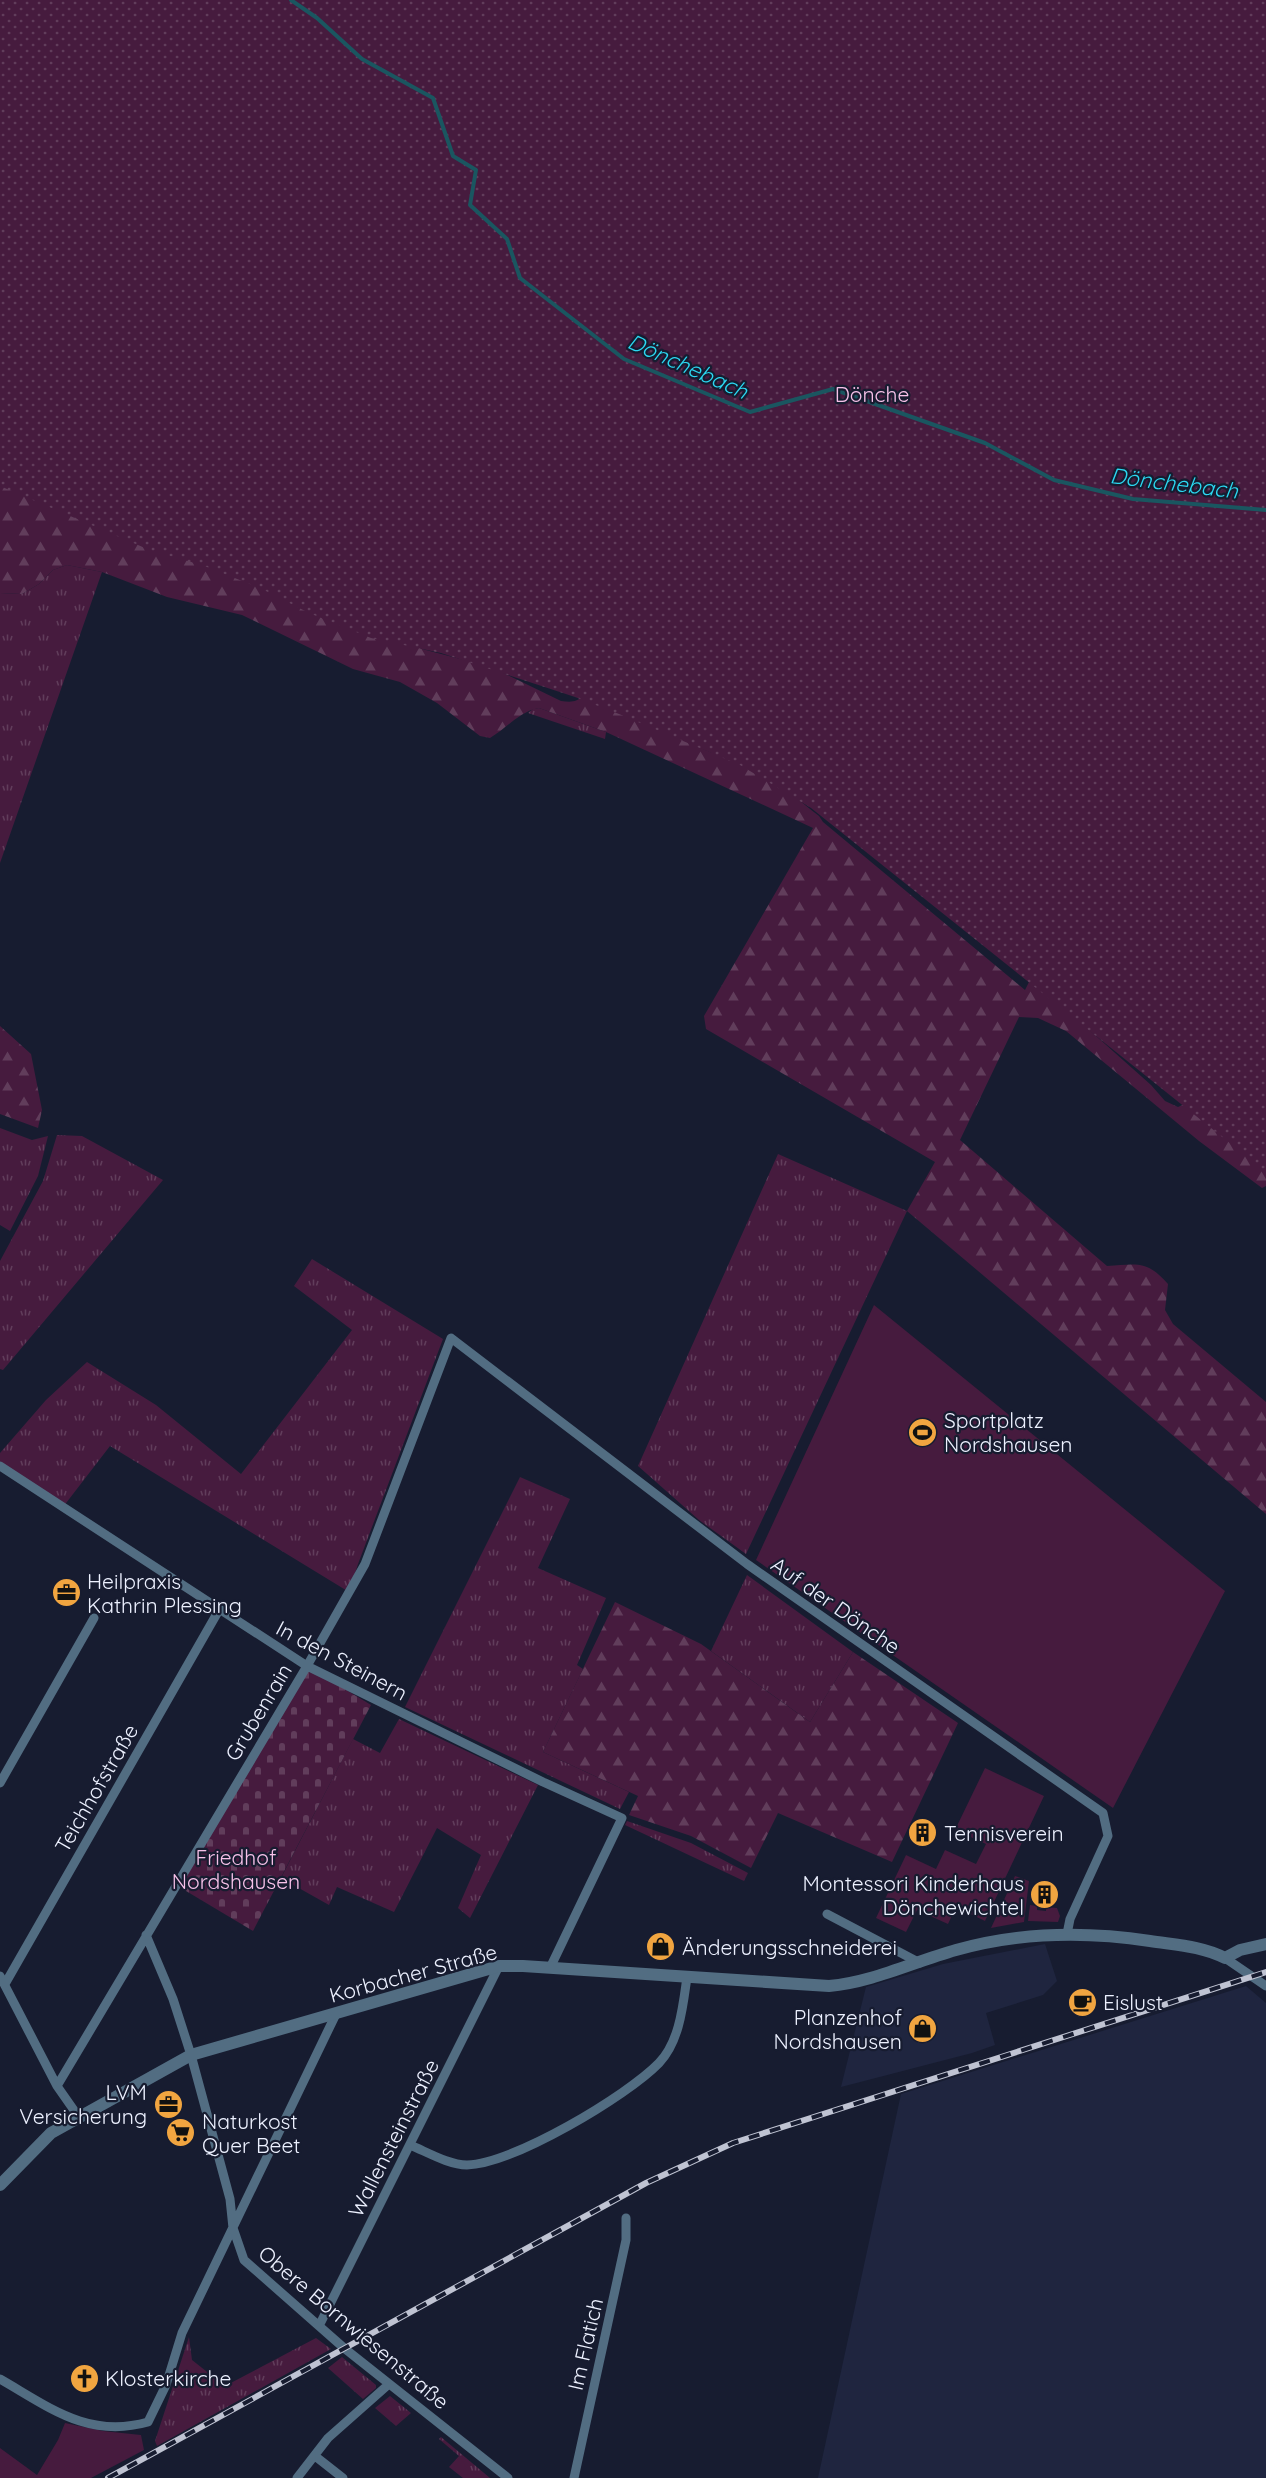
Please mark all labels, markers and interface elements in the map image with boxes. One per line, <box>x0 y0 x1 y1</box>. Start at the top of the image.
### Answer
water label: Dönchebach <box>624 327 753 405</box>
park label: Dönche <box>835 381 909 407</box>
water label: Dönchebach <box>1108 461 1240 505</box>
place label: Sportplatz Nordshausen <box>944 1407 1072 1457</box>
sports icon: Sportplatz Nordshausen <box>907 1416 939 1448</box>
street label: Auf der Dönche <box>766 1551 906 1659</box>
place label: Heilpraxis Kathrin Plessing <box>87 1568 242 1618</box>
office icon: Heilpraxis Kathrin Plessing <box>50 1577 82 1609</box>
street label: In den Steinern <box>272 1614 412 1706</box>
street label: Grubenrain <box>219 1659 297 1765</box>
street label: Teichhofstraße <box>49 1719 143 1857</box>
building icon: Tennisverein <box>907 1817 939 1849</box>
place label: Tennisverein <box>944 1820 1064 1846</box>
park label: Friedhof Nordshausen <box>172 1844 300 1894</box>
place label: Montessori Kinderhaus Dönchewichtel <box>803 1870 1024 1920</box>
building icon: Montessori Kinderhaus Dönchewichtel <box>1029 1879 1061 1911</box>
shop icon: Änderungsschneiderei <box>645 1931 677 1963</box>
place label: Änderungsschneiderei <box>682 1934 897 1960</box>
street label: Korbacher Straße <box>326 1938 500 2008</box>
cafe icon: Eislust <box>1066 1986 1098 2018</box>
place label: Eislust <box>1103 1989 1163 2015</box>
place label: Planzenhof Nordshausen <box>774 2004 902 2054</box>
shop icon: Planzenhof Nordshausen <box>907 2013 939 2045</box>
street label: Wallensteinstraße <box>342 2055 444 2221</box>
place label: LVM Versicherung <box>19 2079 147 2129</box>
office icon: LVM Versicherung <box>152 2088 184 2120</box>
place label: Naturkost Quer Beet <box>202 2108 300 2158</box>
supermarket icon: Naturkost Quer Beet <box>165 2117 197 2149</box>
street label: Obere Bornwiesenstraße <box>253 2240 455 2414</box>
street label: Im Flatich <box>562 2295 608 2393</box>
church icon: Klosterkirche <box>68 2362 100 2394</box>
place label: Klosterkirche <box>105 2365 231 2391</box>

